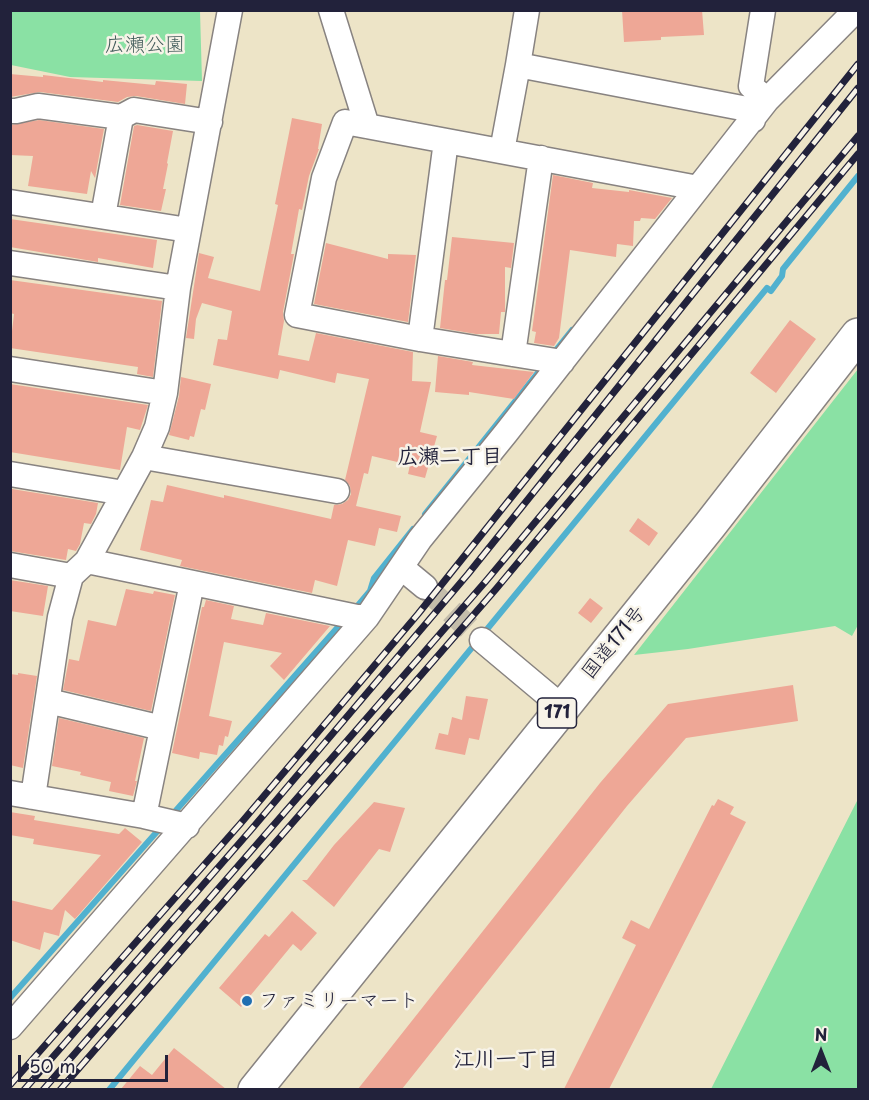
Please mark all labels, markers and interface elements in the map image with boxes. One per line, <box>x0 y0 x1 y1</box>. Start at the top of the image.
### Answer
park label: 広瀬公園 <box>105 33 185 57</box>
district label: 広瀬二丁目 <box>398 444 502 470</box>
street label: 国道171号 <box>577 602 651 684</box>
road number: 171 <box>538 698 576 728</box>
place label: ファミリーマート <box>259 989 419 1013</box>
marker: ファミリーマート <box>240 994 254 1008</box>
north arrow <box>791 1022 851 1082</box>
text: N <box>815 1022 827 1046</box>
scale bar <box>21 1043 171 1081</box>
district label: 江川一丁目 <box>454 1047 558 1073</box>
text: 50 m <box>29 1052 76 1079</box>

